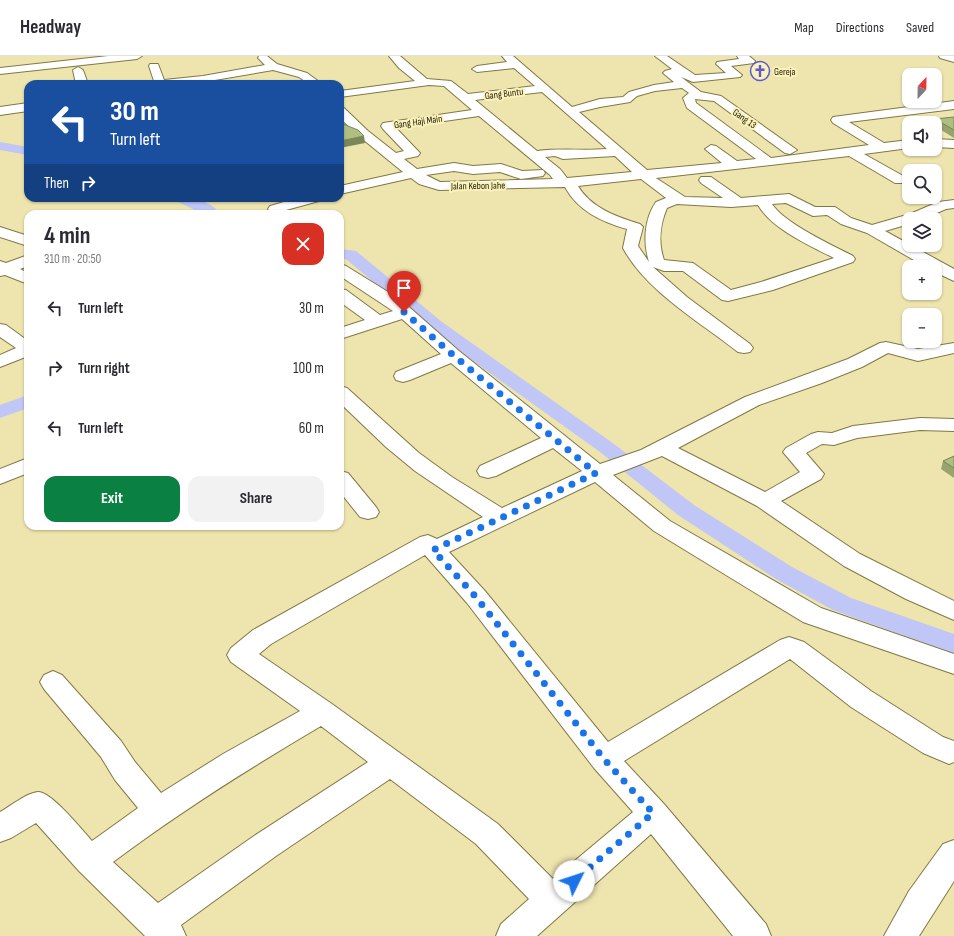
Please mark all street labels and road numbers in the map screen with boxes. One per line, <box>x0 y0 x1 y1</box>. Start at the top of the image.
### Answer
street label: Gang Buntu <box>484 86 524 102</box>
street label: Gang 13 <box>730 106 759 131</box>
street label: Gang Haji Main <box>393 113 443 131</box>
street label: Jalan Kebon Jahe <box>450 180 505 192</box>

